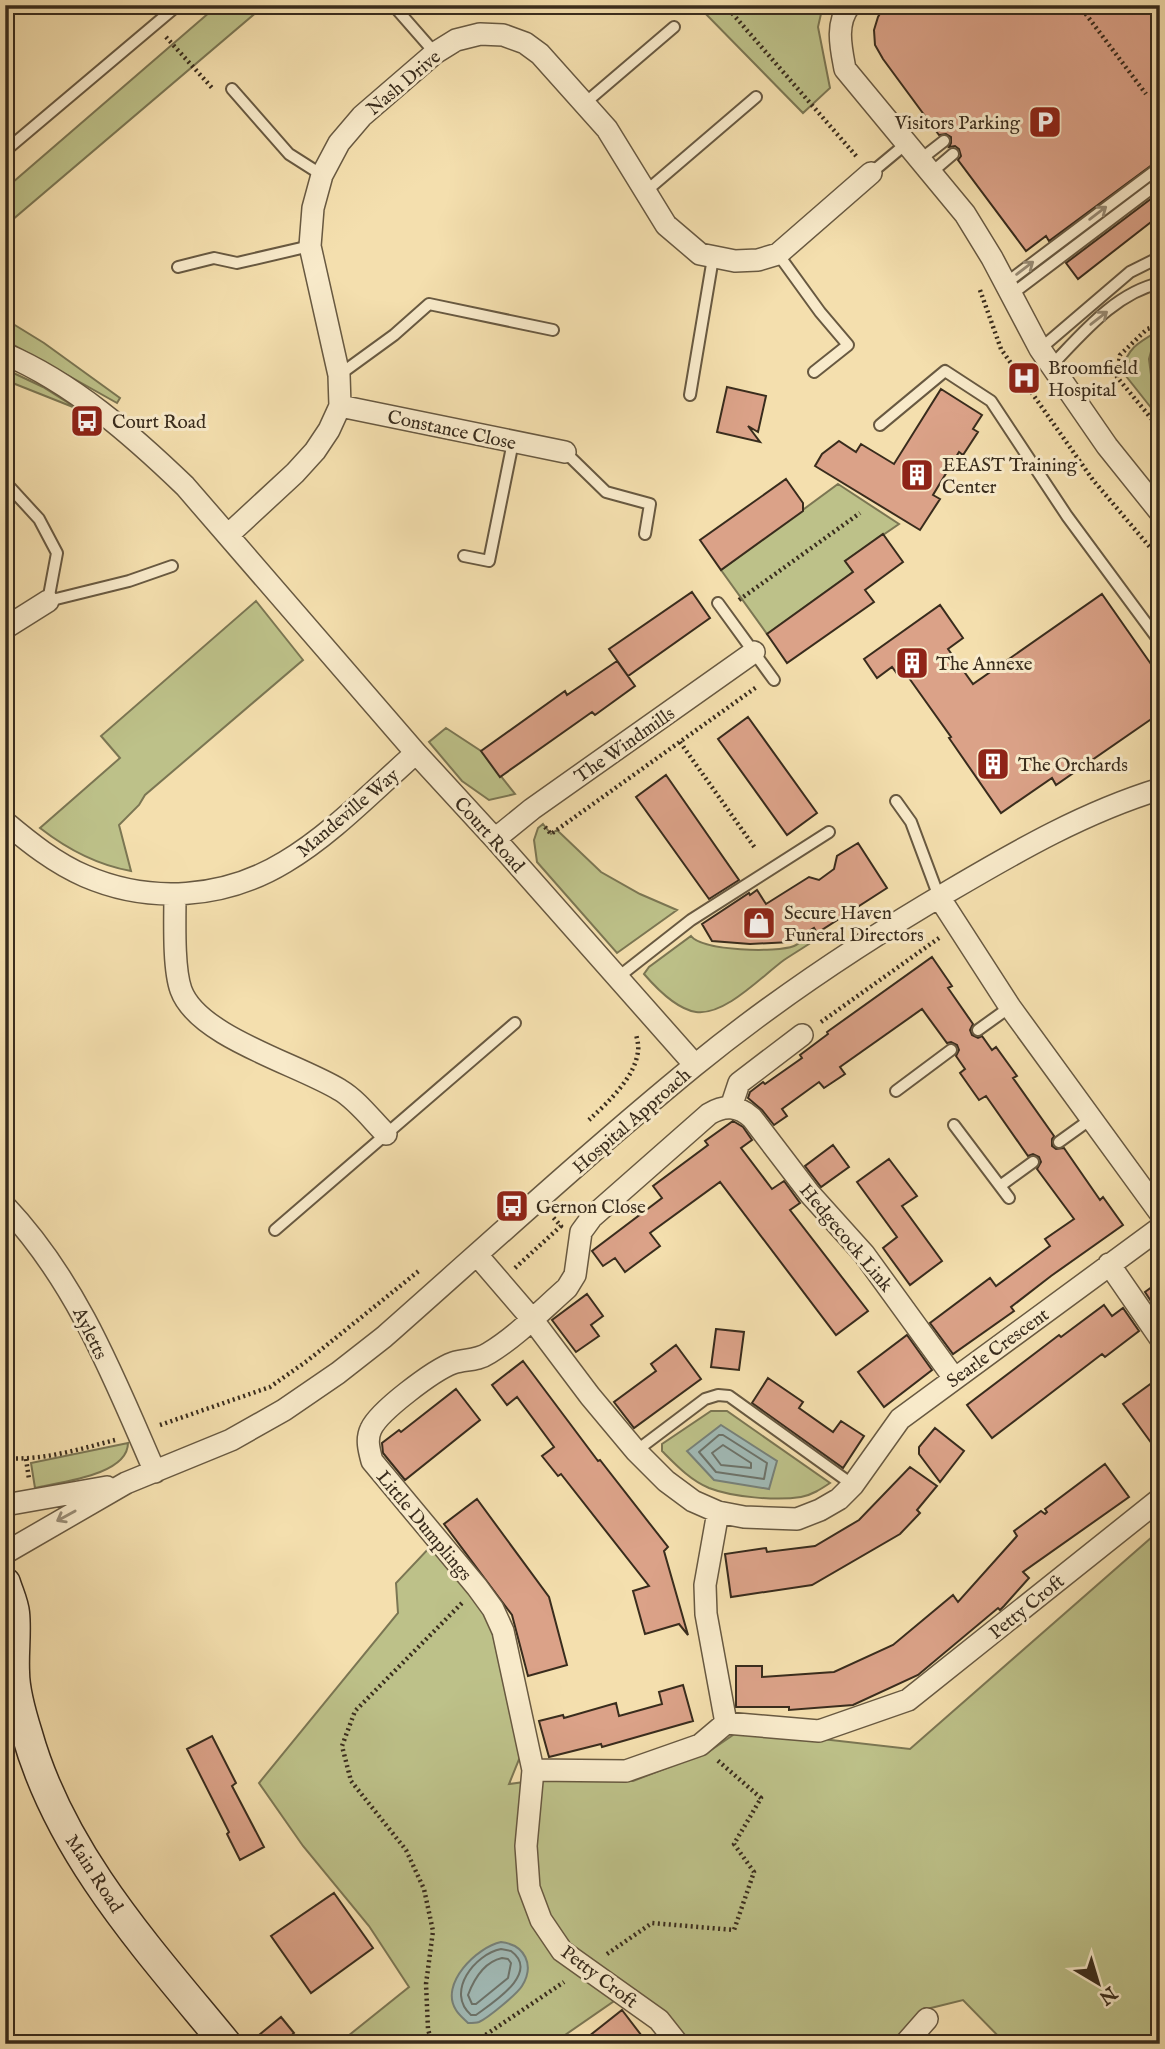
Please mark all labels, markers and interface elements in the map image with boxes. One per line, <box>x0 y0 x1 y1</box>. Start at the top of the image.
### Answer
street label: Nash Drive <box>362 45 446 121</box>
parking icon: Visitors Parking <box>1026 103 1064 141</box>
place label: Visitors Parking <box>894 112 1021 136</box>
one-way arrow <box>1089 205 1107 220</box>
one-way arrow <box>1015 261 1034 276</box>
one-way arrow <box>1090 310 1108 325</box>
place label: Broomfield Hospital <box>1048 357 1139 403</box>
hospital icon: Broomfield Hospital <box>1005 359 1043 397</box>
bus stop icon: Court Road <box>68 402 106 440</box>
street label: Constance Close <box>385 406 518 456</box>
place label: Court Road <box>112 411 207 435</box>
place label: EEAST Training Center <box>942 454 1078 500</box>
building icon: EEAST Training Center <box>898 456 936 494</box>
building icon: The Annexe <box>893 644 931 682</box>
place label: The Annexe <box>936 653 1033 677</box>
street label: The Windmills <box>570 702 680 789</box>
building icon: The Orchards <box>974 745 1012 783</box>
place label: The Orchards <box>1018 754 1128 778</box>
street label: Mandeville Way <box>292 763 405 863</box>
street label: Court Road <box>448 792 530 879</box>
place label: Secure Haven Funeral Directors <box>784 902 924 948</box>
shop icon: Secure Haven Funeral Directors <box>740 904 778 942</box>
street label: Hospital Approach <box>568 1063 697 1180</box>
street label: Hedgecock Link <box>793 1179 898 1298</box>
bus stop icon: Gernon Close <box>493 1187 531 1225</box>
place label: Gernon Close <box>536 1196 646 1220</box>
street label: Ayletts <box>66 1303 112 1364</box>
street label: Searle Crescent <box>942 1303 1055 1394</box>
street label: Little Dumplings <box>370 1466 477 1586</box>
one-way arrow <box>57 1509 77 1523</box>
street label: Petty Croft <box>985 1570 1070 1645</box>
street label: Main Road <box>59 1830 128 1918</box>
street label: Petty Croft <box>556 1941 642 2015</box>
north arrow <box>1064 1948 1134 2018</box>
text: N <box>1093 1980 1122 2010</box>

